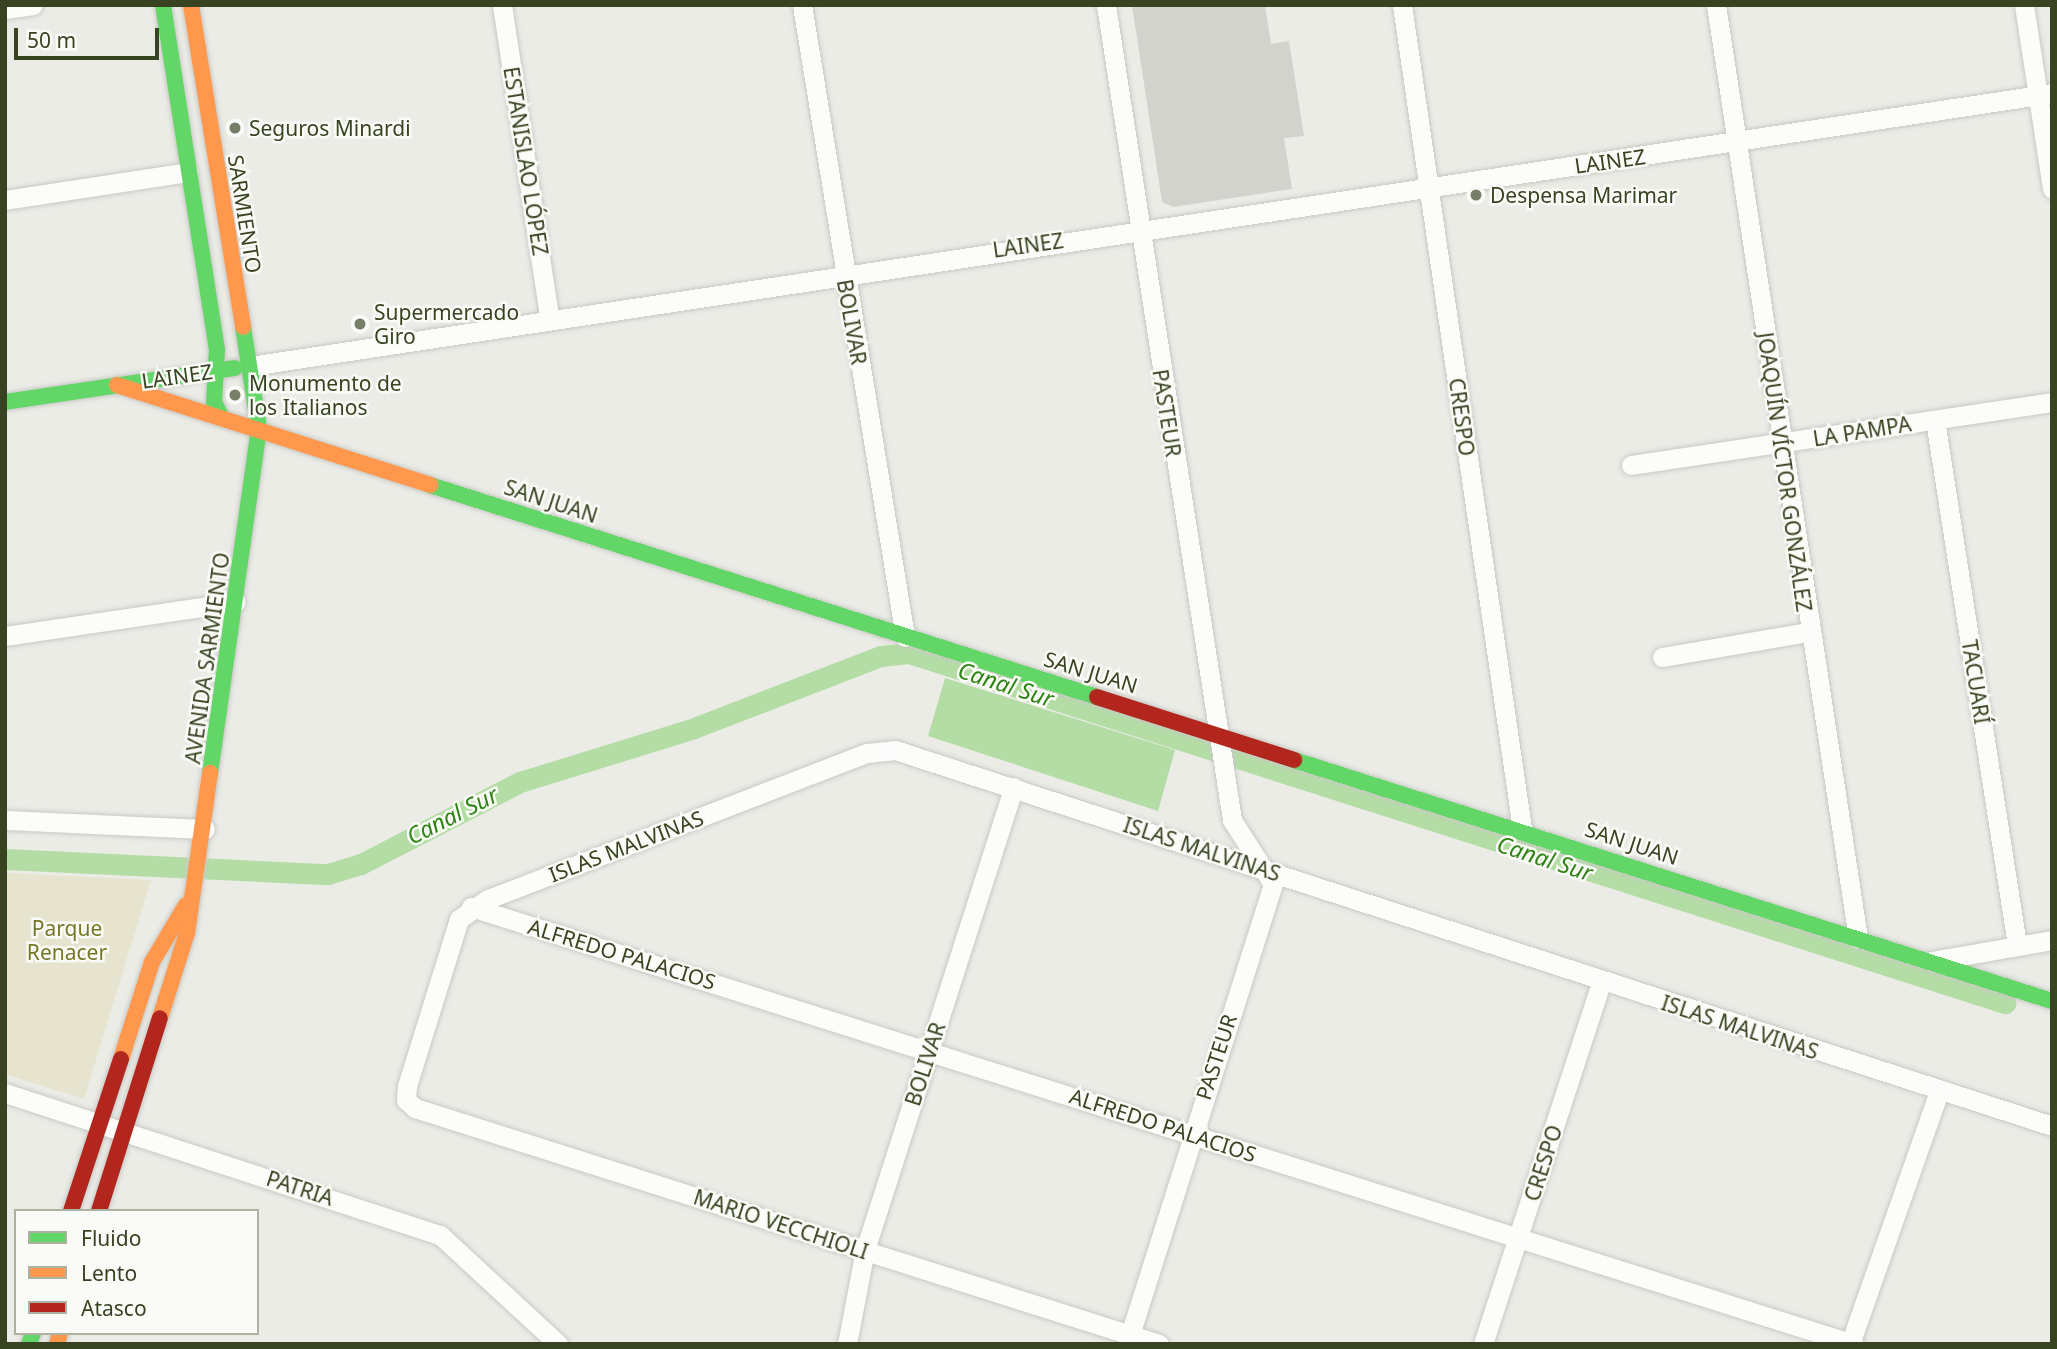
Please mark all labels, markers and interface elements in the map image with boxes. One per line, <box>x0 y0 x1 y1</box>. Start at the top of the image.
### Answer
scale bar <box>18 14 163 58</box>
text: 50 m <box>27 26 76 54</box>
street label: ESTANISLAO LÓPEZ <box>499 65 553 257</box>
place label: Seguros Minardi <box>249 115 411 141</box>
marker: Seguros Minardi <box>227 120 243 136</box>
street label: LAINEZ <box>1573 144 1647 178</box>
street label: SARMIENTO <box>223 153 267 275</box>
place label: Despensa Marimar <box>1490 182 1677 208</box>
marker: Despensa Marimar <box>1468 187 1484 203</box>
street label: LAINEZ <box>991 228 1065 262</box>
street label: BOLIVAR <box>832 277 872 367</box>
place label: Supermercado Giro <box>374 299 519 349</box>
marker: Supermercado Giro <box>352 316 368 332</box>
street label: JOAQUÍN VÍCTOR GONZÁLEZ <box>1753 331 1817 613</box>
street label: LAINEZ <box>140 359 214 393</box>
street label: PASTEUR <box>1148 367 1186 459</box>
place label: Monumento de los Italianos <box>249 370 402 420</box>
street label: CRESPO <box>1444 376 1480 458</box>
marker: Monumento de los Italianos <box>227 387 243 403</box>
street label: LA PAMPA <box>1811 411 1913 451</box>
street label: SAN JUAN <box>501 474 601 528</box>
street label: AVENIDA SARMIENTO <box>180 551 234 765</box>
street label: TACUARÍ <box>1957 638 1995 726</box>
street label: SAN JUAN <box>1041 646 1141 698</box>
water label: Canal Sur <box>955 656 1057 712</box>
water label: Canal Sur <box>402 780 502 850</box>
street label: ISLAS MALVINAS <box>545 805 707 887</box>
street label: ISLAS MALVINAS <box>1120 812 1284 886</box>
street label: SAN JUAN <box>1582 816 1682 870</box>
water label: Canal Sur <box>1494 830 1596 886</box>
street label: ALFREDO PALACIOS <box>525 913 719 995</box>
park label: Parque Renacer <box>27 915 107 965</box>
street label: ISLAS MALVINAS <box>1658 990 1822 1064</box>
street label: PASTEUR <box>1190 1011 1242 1103</box>
street label: BOLIVAR <box>900 1019 950 1109</box>
street label: ALFREDO PALACIOS <box>1067 1083 1259 1167</box>
street label: CRESPO <box>1519 1122 1567 1204</box>
street label: PATRIA <box>263 1165 337 1211</box>
street label: MARIO VECCHIOLI <box>691 1184 871 1264</box>
legend <box>14 1209 259 1335</box>
text: Fluido <box>81 1224 141 1252</box>
text: Lento <box>81 1259 137 1287</box>
text: Atasco <box>81 1294 147 1322</box>

